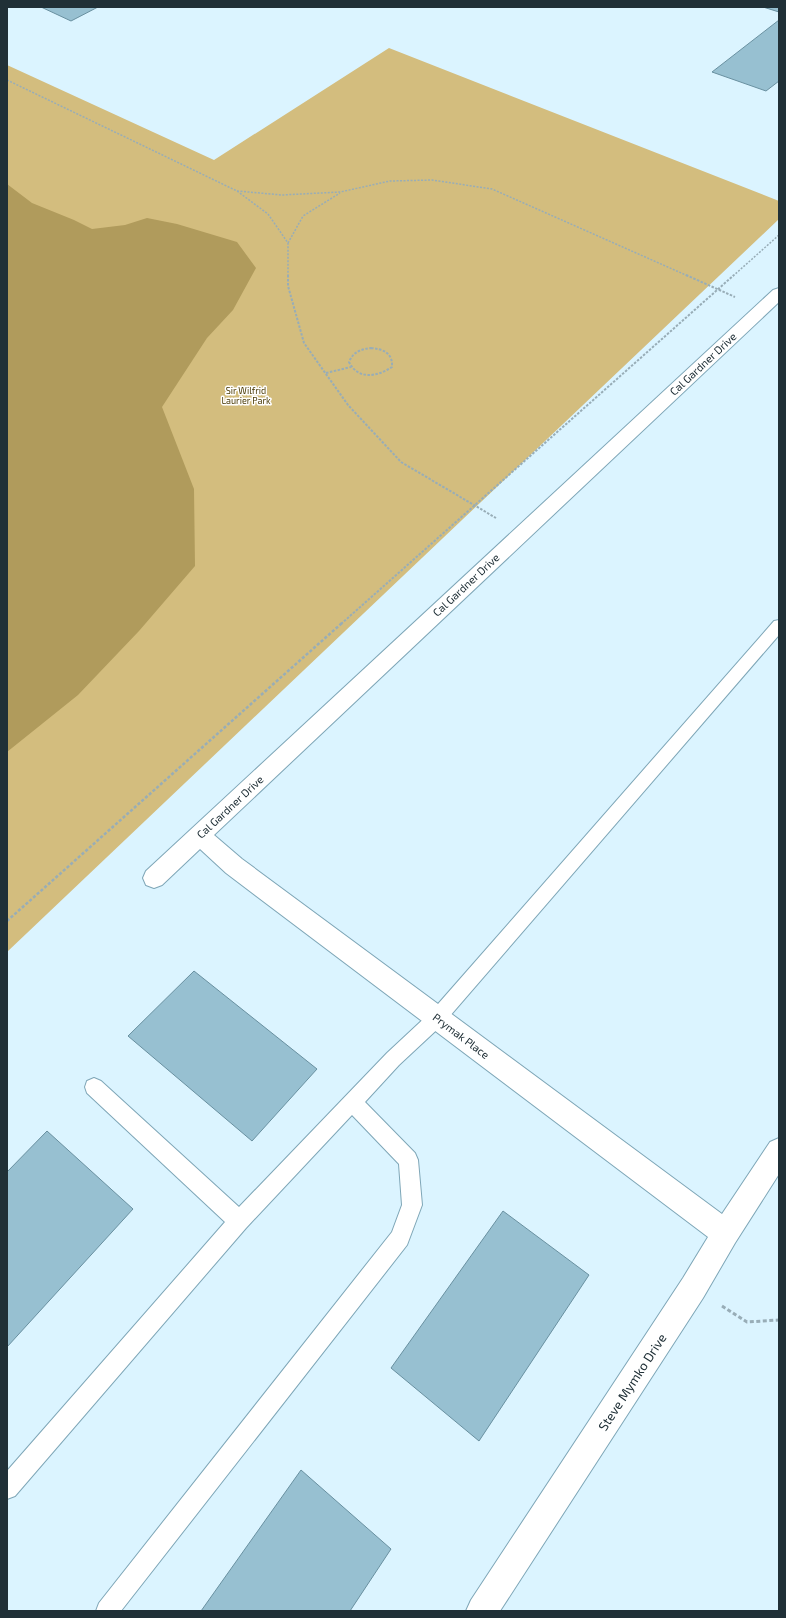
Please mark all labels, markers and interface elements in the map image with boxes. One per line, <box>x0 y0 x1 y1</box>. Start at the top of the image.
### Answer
street label: Cal Gardner Drive <box>667 329 739 398</box>
park label: Sir Wilfrid Laurier Park <box>221 385 271 406</box>
street label: Cal Gardner Drive <box>430 550 502 619</box>
street label: Cal Gardner Drive <box>194 772 266 841</box>
street label: Prymak Place <box>430 1010 492 1061</box>
street label: Steve Mymko Drive <box>595 1330 669 1434</box>

